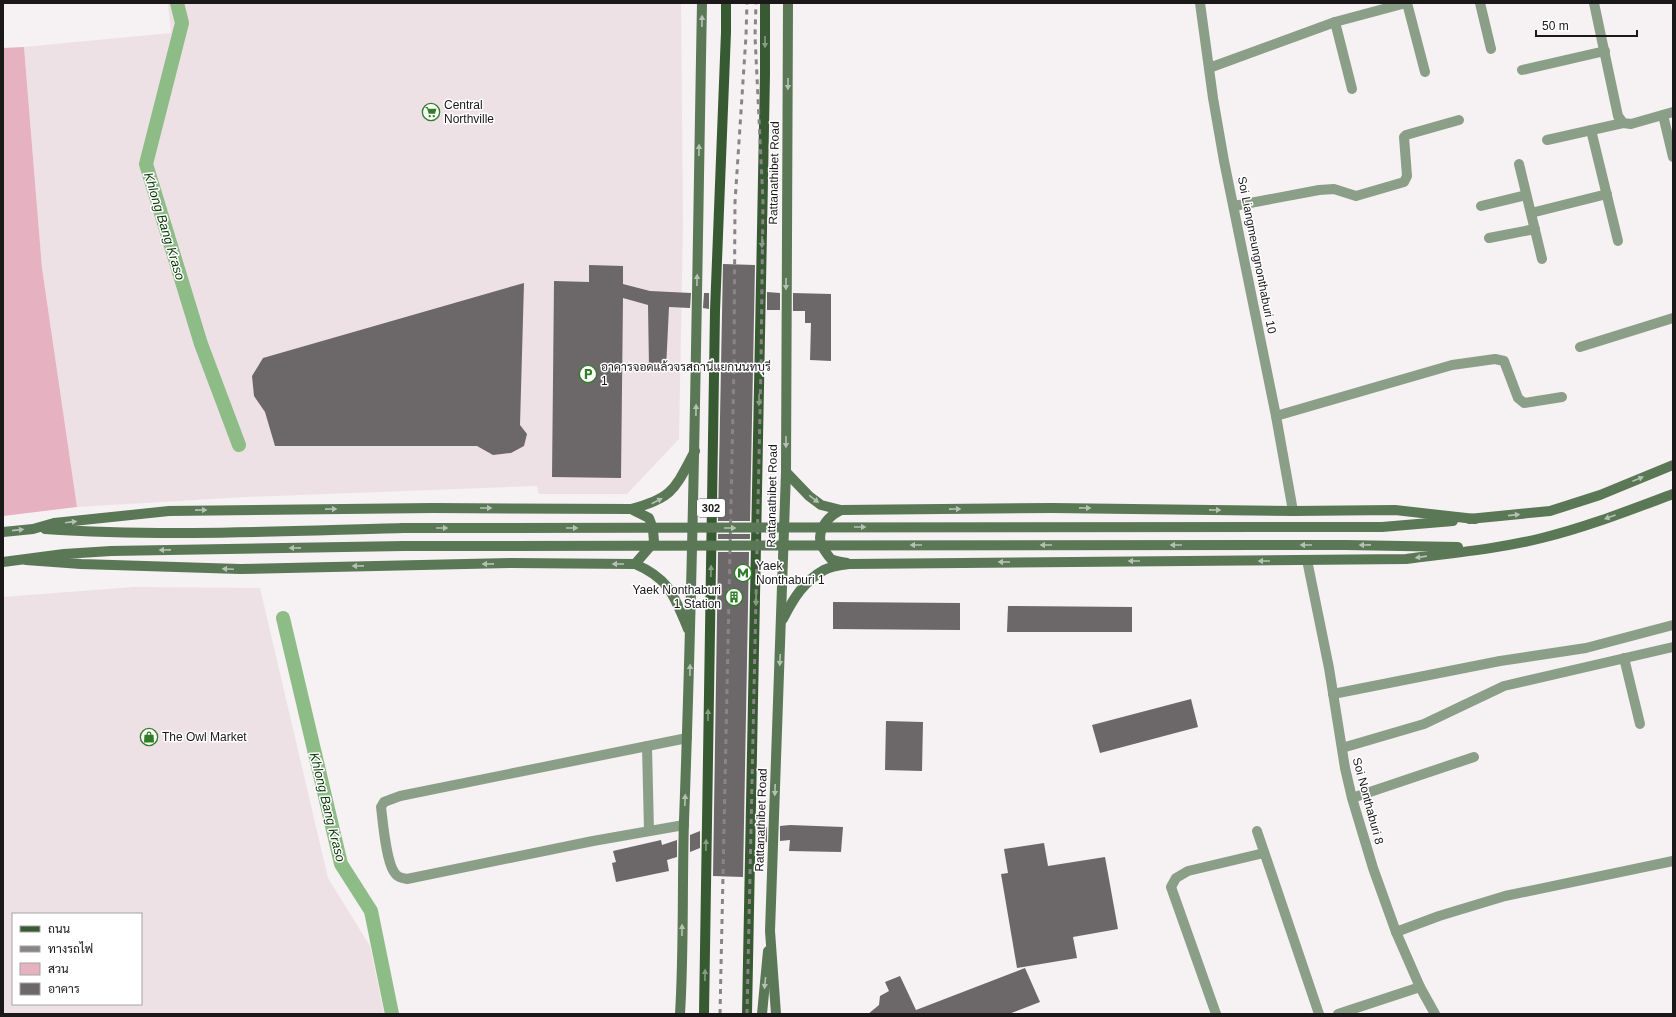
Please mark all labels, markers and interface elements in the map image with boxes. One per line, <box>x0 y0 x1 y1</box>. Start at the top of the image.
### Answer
scale bar <box>1536 12 1637 38</box>
one-way arrow <box>698 15 705 27</box>
text: 50 m <box>1542 19 1569 33</box>
one-way arrow <box>762 36 768 49</box>
one-way arrow <box>785 78 791 91</box>
place label: Central Northville <box>444 98 494 126</box>
supermarket icon: Central Northville <box>421 102 441 122</box>
street label: Rattanathibet Road <box>766 121 782 225</box>
one-way arrow <box>696 143 702 156</box>
water label: Khlong Bang Kraso <box>141 170 188 282</box>
street label: Soi Liangmeungnonthaburi 10 <box>1235 175 1279 335</box>
one-way arrow <box>759 236 765 249</box>
one-way arrow <box>694 273 700 286</box>
one-way arrow <box>783 278 789 291</box>
place label: อาคารจอดแล้วจรสถานีแยกนนทบุรี 1 <box>601 359 771 388</box>
parking icon: อาคารจอดแล้วจรสถานีแยกนนทบุรี 1 <box>578 364 598 384</box>
one-way arrow <box>756 394 762 407</box>
one-way arrow <box>693 403 699 416</box>
one-way arrow <box>783 436 789 449</box>
street label: Rattanathibet Road <box>764 444 780 548</box>
one-way arrow <box>1633 476 1644 482</box>
one-way arrow <box>808 495 819 504</box>
one-way arrow <box>651 498 662 504</box>
road number: 302 <box>697 499 725 517</box>
one-way arrow <box>480 505 493 511</box>
one-way arrow <box>1079 505 1092 511</box>
one-way arrow <box>325 506 338 512</box>
one-way arrow <box>949 506 962 512</box>
one-way arrow <box>195 507 208 513</box>
one-way arrow <box>1209 507 1222 513</box>
one-way arrow <box>1508 512 1520 518</box>
one-way arrow <box>1604 515 1616 521</box>
one-way arrow <box>65 518 77 525</box>
one-way arrow <box>854 524 867 530</box>
one-way arrow <box>436 525 449 531</box>
one-way arrow <box>566 525 579 531</box>
one-way arrow <box>724 525 737 531</box>
one-way arrow <box>12 527 24 533</box>
one-way arrow <box>909 542 922 548</box>
one-way arrow <box>1039 542 1052 548</box>
one-way arrow <box>1169 542 1182 548</box>
one-way arrow <box>1299 542 1312 548</box>
one-way arrow <box>1358 542 1371 548</box>
one-way arrow <box>288 545 301 551</box>
one-way arrow <box>158 547 171 553</box>
one-way arrow <box>1415 554 1427 560</box>
one-way arrow <box>1127 558 1140 564</box>
one-way arrow <box>1257 558 1270 564</box>
place label: Yaek Nonthaburi 1 <box>756 559 825 587</box>
one-way arrow <box>997 559 1010 565</box>
one-way arrow <box>482 560 494 567</box>
one-way arrow <box>611 561 624 567</box>
one-way arrow <box>352 563 364 570</box>
metro station icon: Yaek Nonthaburi 1 <box>733 563 753 583</box>
one-way arrow <box>222 565 234 572</box>
one-way arrow <box>707 565 714 577</box>
place label: Yaek Nonthaburi 1 Station <box>633 583 721 611</box>
building icon: Yaek Nonthaburi 1 Station <box>724 587 744 607</box>
one-way arrow <box>753 594 759 607</box>
one-way arrow <box>777 654 783 667</box>
one-way arrow <box>687 663 693 676</box>
one-way arrow <box>705 708 711 721</box>
shop icon: The Owl Market <box>139 727 159 747</box>
place label: The Owl Market <box>162 730 247 744</box>
water label: Khlong Bang Kraso <box>307 751 348 863</box>
street label: Soi Nonthaburi 8 <box>1350 756 1386 846</box>
street label: Rattanathibet Road <box>752 768 770 872</box>
one-way arrow <box>772 784 779 796</box>
one-way arrow <box>682 793 688 806</box>
one-way arrow <box>703 839 710 851</box>
legend <box>12 913 142 1005</box>
text: ถนน <box>48 922 71 936</box>
one-way arrow <box>679 923 685 936</box>
text: ทางรถไฟ <box>48 941 93 956</box>
text: สวน <box>48 962 69 976</box>
one-way arrow <box>702 968 708 981</box>
one-way arrow <box>761 977 768 989</box>
text: อาคาร <box>48 982 80 996</box>

